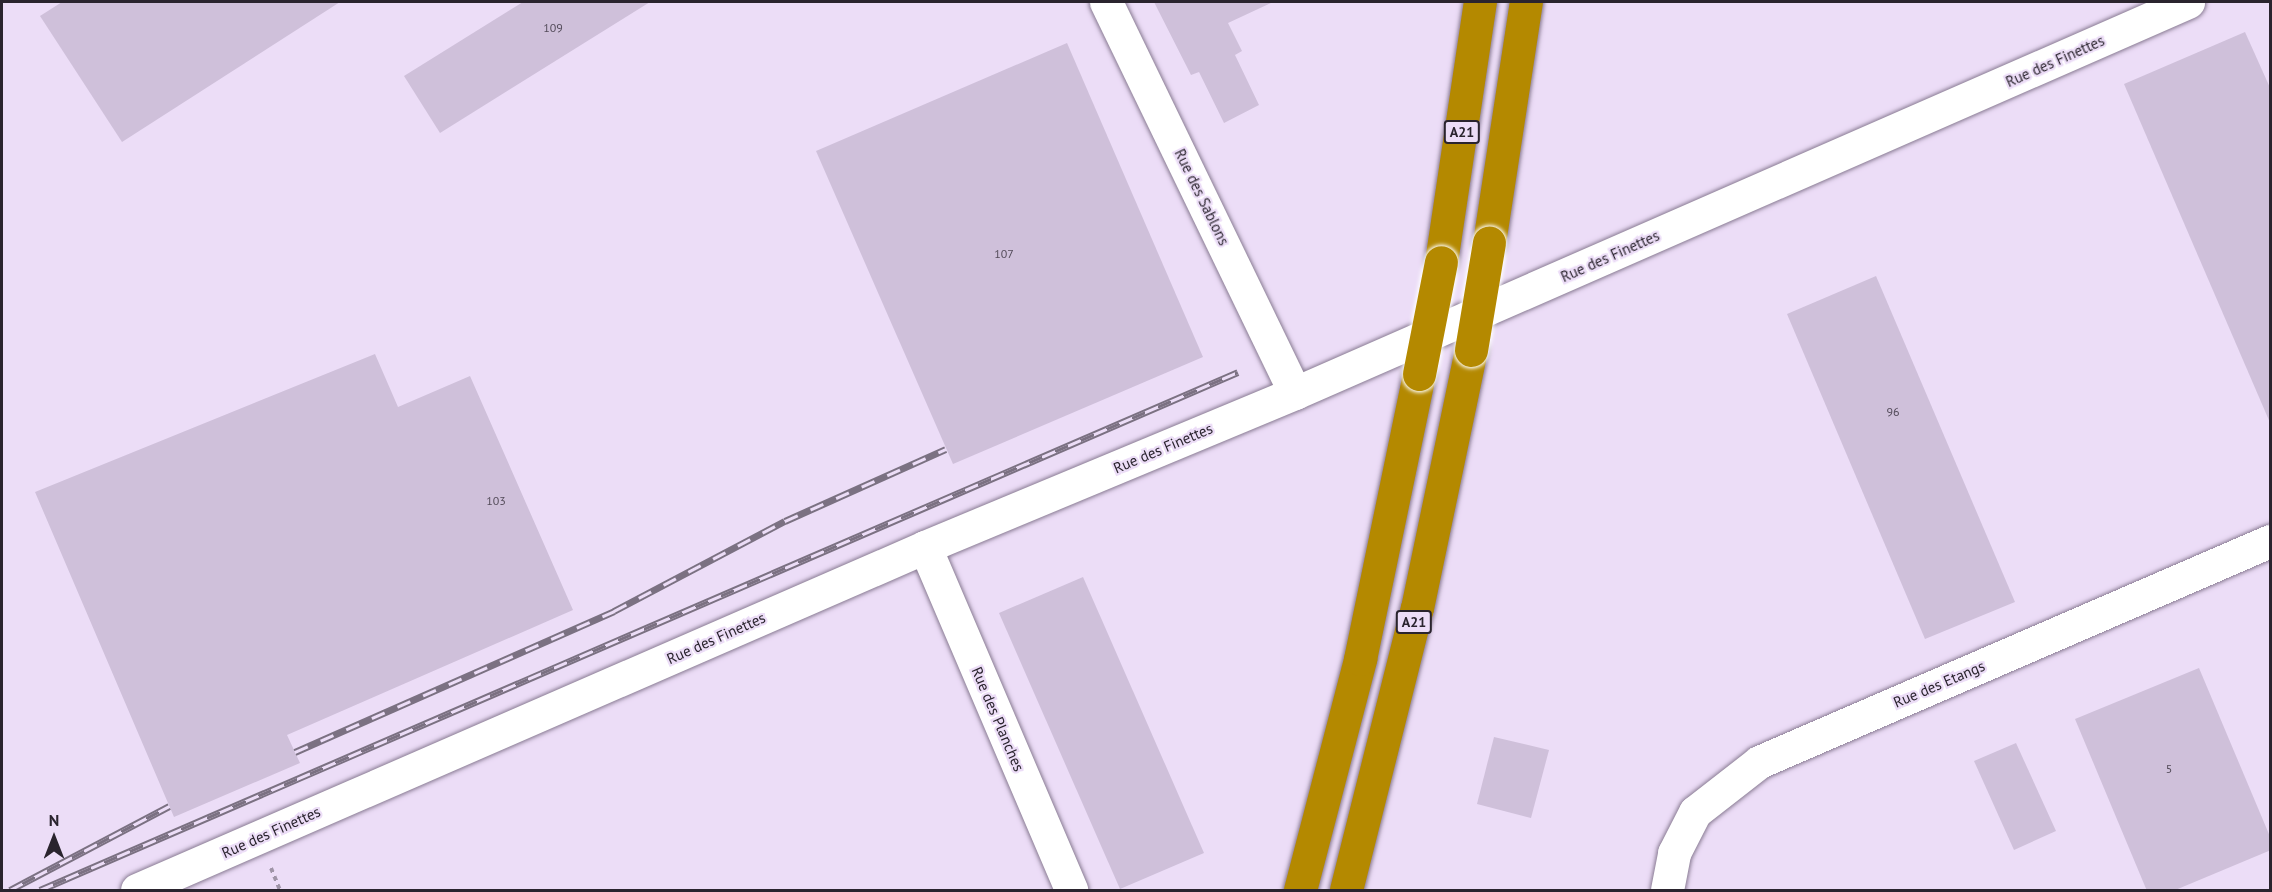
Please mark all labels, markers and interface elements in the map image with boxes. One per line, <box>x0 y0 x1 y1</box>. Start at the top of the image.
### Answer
house number: 109 <box>543 21 563 35</box>
street label: Rue des Finettes <box>2003 31 2107 91</box>
road number: A21 <box>1442 121 1482 143</box>
street label: Rue des Sablons <box>1171 146 1233 248</box>
street label: Rue des Finettes <box>1558 226 1662 286</box>
house number: 107 <box>994 247 1014 261</box>
house number: 96 <box>1886 405 1900 419</box>
street label: Rue des Finettes <box>1111 419 1215 477</box>
house number: 103 <box>486 494 506 508</box>
street label: Rue des Finettes <box>664 608 768 668</box>
road number: A21 <box>1394 611 1434 633</box>
street label: Rue des Etangs <box>1891 657 1987 711</box>
street label: Rue des Planches <box>968 664 1028 774</box>
house number: 5 <box>2166 762 2172 776</box>
street label: Rue des Finettes <box>219 802 323 862</box>
north arrow <box>24 808 84 868</box>
text: N <box>49 810 59 830</box>

